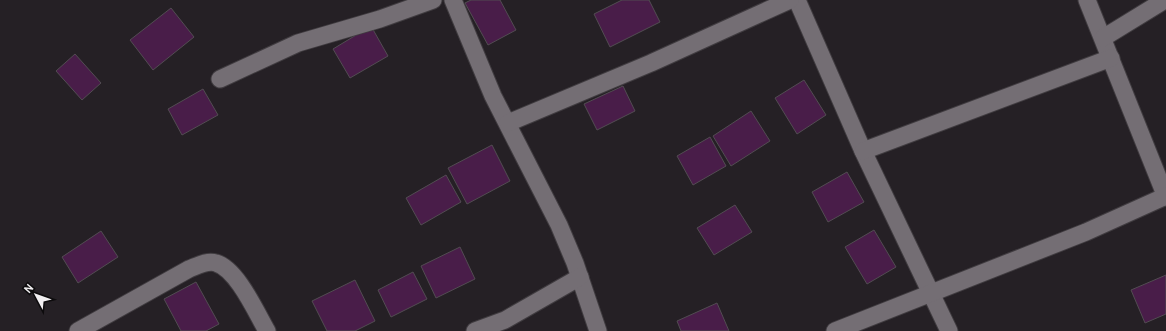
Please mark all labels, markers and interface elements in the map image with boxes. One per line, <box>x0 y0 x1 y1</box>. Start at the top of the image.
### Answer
north arrow <box>16 275 56 315</box>
text: N <box>21 281 36 296</box>

